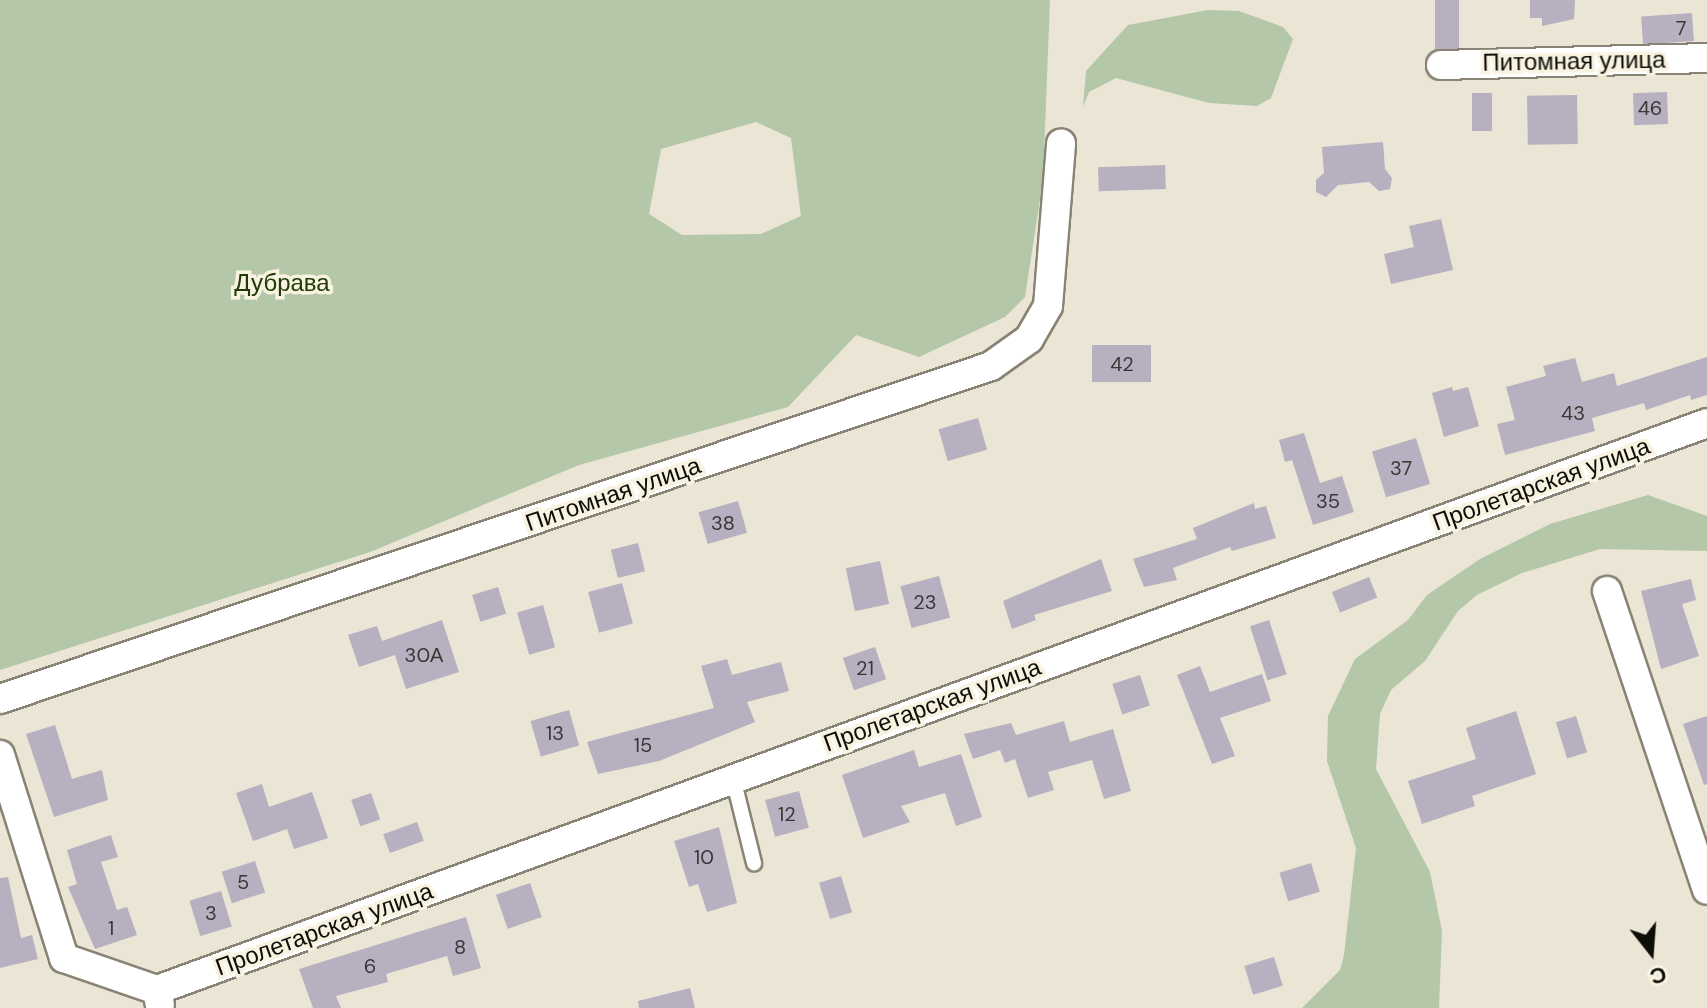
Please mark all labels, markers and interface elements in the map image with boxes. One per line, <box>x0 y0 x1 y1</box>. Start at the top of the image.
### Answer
house number: 7 <box>1676 16 1686 40</box>
street label: Питомная улица <box>1482 45 1666 77</box>
house number: 46 <box>1638 96 1662 120</box>
park label: Дубрава <box>234 269 330 297</box>
house number: 42 <box>1110 352 1134 376</box>
house number: 43 <box>1561 401 1585 425</box>
street label: Пролетарская улица <box>1428 431 1654 537</box>
street label: Питомная улица <box>522 451 704 537</box>
house number: 37 <box>1390 456 1412 480</box>
house number: 35 <box>1316 489 1340 513</box>
house number: 38 <box>711 511 735 535</box>
house number: 23 <box>913 590 937 614</box>
house number: 30А <box>405 643 443 667</box>
street label: Пролетарская улица <box>819 652 1045 758</box>
house number: 21 <box>856 656 874 680</box>
house number: 13 <box>546 721 564 745</box>
house number: 15 <box>634 733 652 757</box>
house number: 12 <box>778 802 796 826</box>
house number: 10 <box>694 845 714 869</box>
house number: 5 <box>237 870 249 894</box>
street label: Пролетарская улица <box>211 876 437 982</box>
house number: 3 <box>205 901 217 925</box>
north arrow <box>1611 912 1691 992</box>
house number: 1 <box>108 916 114 940</box>
house number: 8 <box>454 935 466 959</box>
house number: 6 <box>364 954 376 978</box>
text: С <box>1646 959 1670 992</box>

